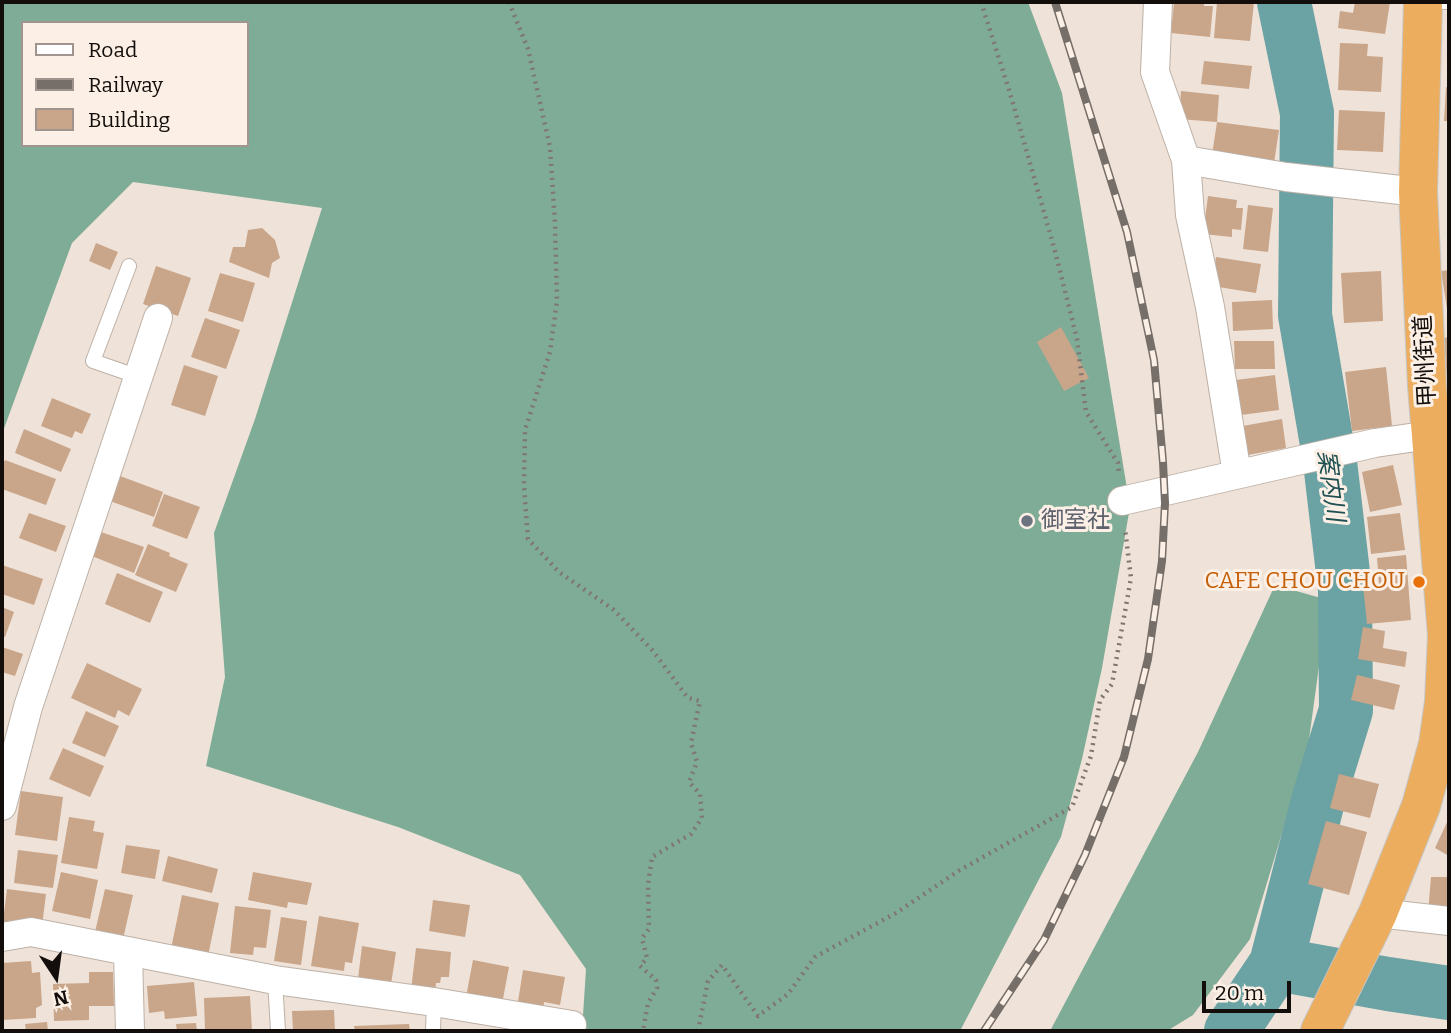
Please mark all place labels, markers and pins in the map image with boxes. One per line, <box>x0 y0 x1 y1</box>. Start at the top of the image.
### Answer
place label: 御室社 <box>1041 507 1110 535</box>
marker: 御室社 <box>1019 513 1035 529</box>
place label: CAFE CHOU CHOU <box>1204 568 1405 596</box>
marker: CAFE CHOU CHOU <box>1411 574 1427 590</box>

